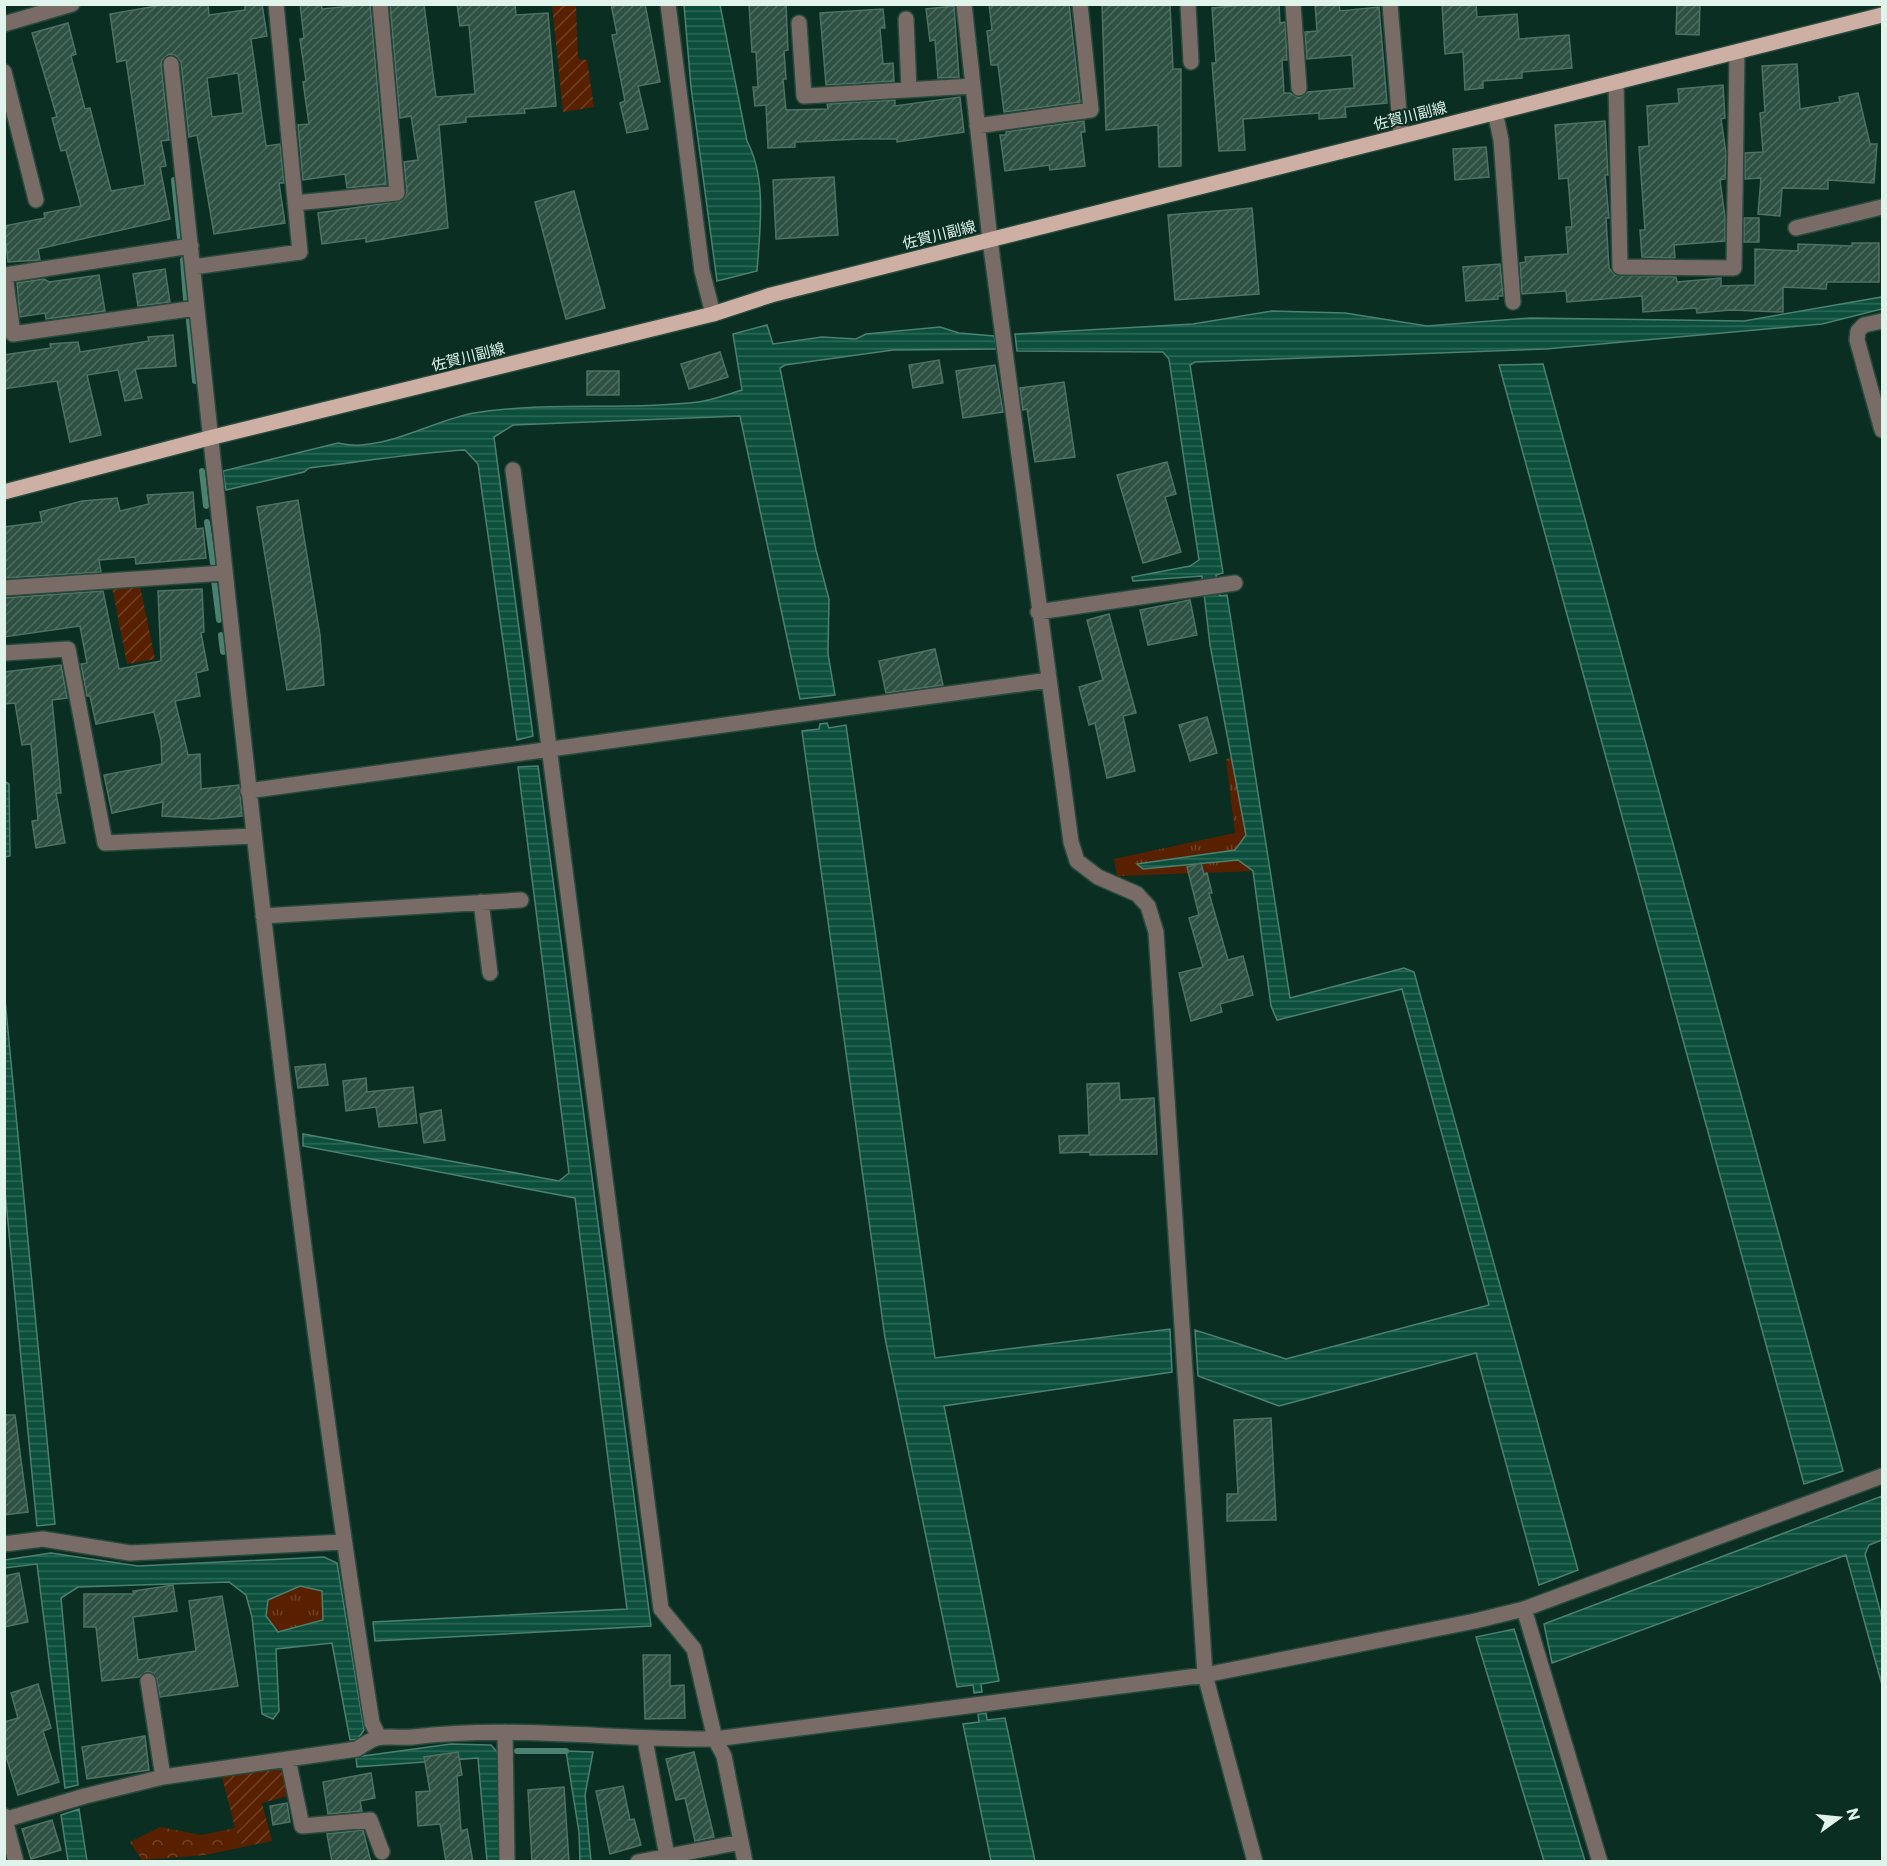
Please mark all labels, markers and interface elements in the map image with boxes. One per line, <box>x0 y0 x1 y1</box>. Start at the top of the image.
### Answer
street label: 佐賀川副線 <box>1371 97 1449 133</box>
street label: 佐賀川副線 <box>900 216 978 252</box>
street label: 佐賀川副線 <box>429 338 507 374</box>
north arrow <box>1809 1788 1869 1848</box>
text: N <box>1843 1806 1865 1822</box>

